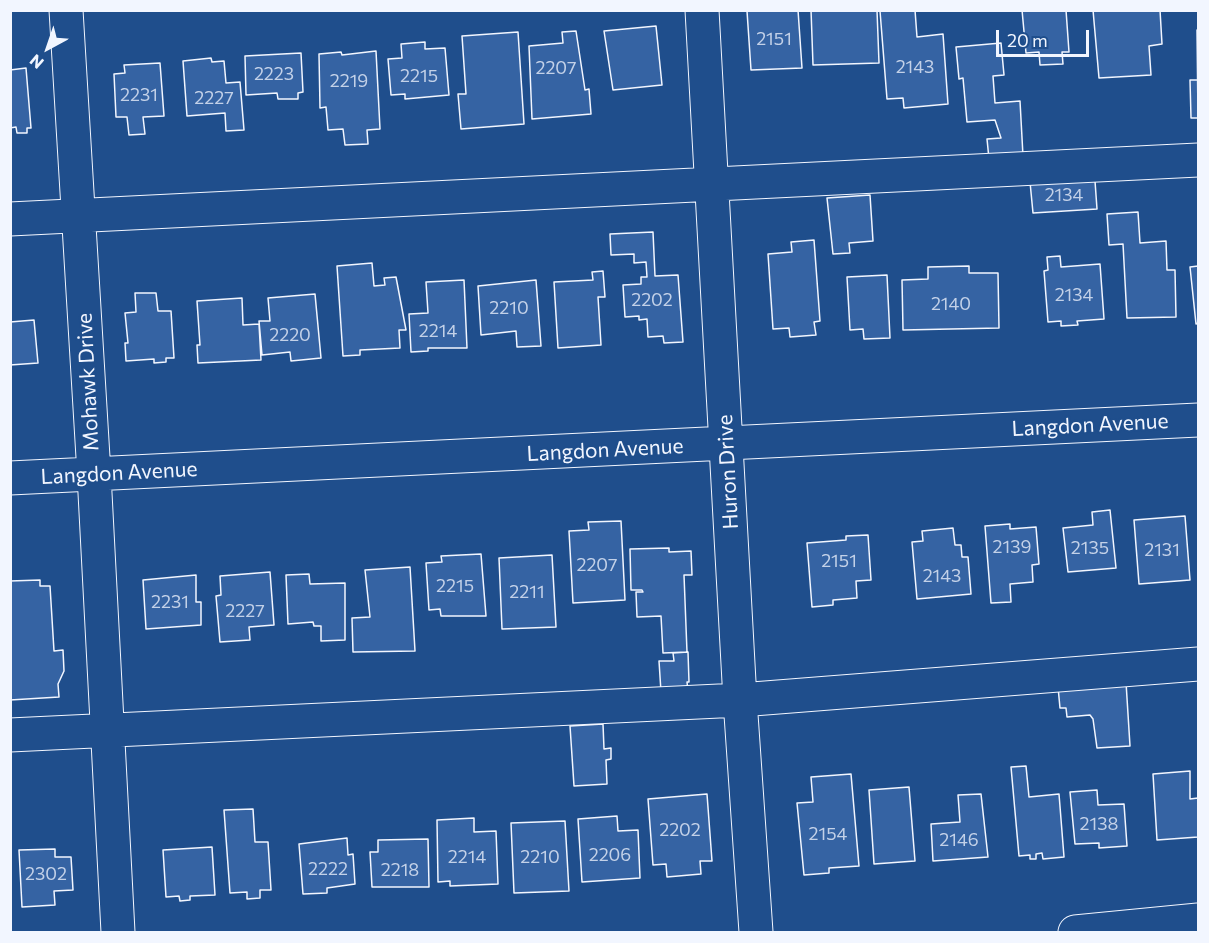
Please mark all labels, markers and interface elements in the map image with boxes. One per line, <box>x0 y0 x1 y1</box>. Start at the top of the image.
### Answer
north arrow <box>18 18 78 78</box>
scale bar <box>999 18 1092 56</box>
house number: 2151 <box>756 28 792 50</box>
text: 20 m <box>1007 29 1048 51</box>
text: N <box>25 51 47 73</box>
house number: 2143 <box>896 56 934 78</box>
house number: 2207 <box>535 57 577 79</box>
house number: 2223 <box>254 63 294 85</box>
house number: 2215 <box>400 65 438 87</box>
house number: 2219 <box>330 70 368 92</box>
house number: 2231 <box>120 84 158 106</box>
house number: 2227 <box>194 87 234 109</box>
house number: 2134 <box>1045 184 1083 206</box>
house number: 2134 <box>1055 284 1093 306</box>
house number: 2202 <box>631 289 673 311</box>
house number: 2140 <box>931 293 971 315</box>
house number: 2210 <box>489 297 529 319</box>
street label: Mohawk Drive <box>72 312 104 452</box>
house number: 2214 <box>419 320 457 342</box>
house number: 2220 <box>269 324 311 346</box>
street label: Langdon Avenue <box>1011 408 1169 442</box>
street label: Huron Drive <box>712 414 744 530</box>
street label: Langdon Avenue <box>526 433 684 467</box>
street label: Langdon Avenue <box>40 456 198 490</box>
house number: 2139 <box>993 536 1031 558</box>
house number: 2135 <box>1071 537 1109 559</box>
house number: 2131 <box>1144 539 1180 561</box>
house number: 2151 <box>821 550 857 572</box>
house number: 2207 <box>576 554 618 576</box>
house number: 2143 <box>923 565 961 587</box>
house number: 2215 <box>436 575 474 597</box>
house number: 2211 <box>509 581 545 603</box>
house number: 2231 <box>151 591 189 613</box>
house number: 2227 <box>225 600 265 622</box>
house number: 2138 <box>1080 813 1118 835</box>
house number: 2202 <box>659 819 701 841</box>
house number: 2154 <box>809 823 847 845</box>
house number: 2146 <box>939 829 979 851</box>
house number: 2206 <box>589 844 631 866</box>
house number: 2214 <box>448 846 486 868</box>
house number: 2210 <box>520 846 560 868</box>
house number: 2222 <box>308 858 348 880</box>
house number: 2218 <box>381 859 419 881</box>
house number: 2302 <box>25 863 67 885</box>

